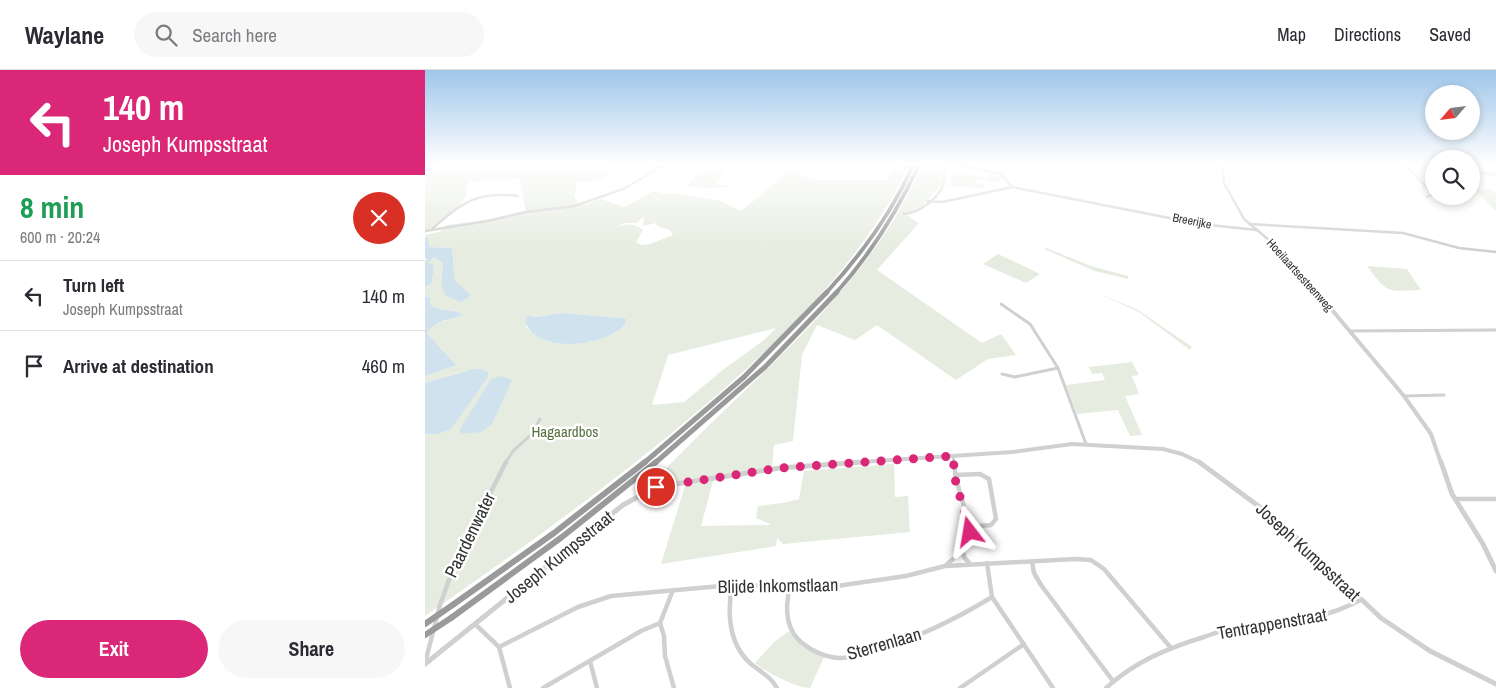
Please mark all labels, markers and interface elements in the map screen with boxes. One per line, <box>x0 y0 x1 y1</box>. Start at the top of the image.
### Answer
search box <box>134 12 484 57</box>
text: Waylane <box>25 19 104 51</box>
icon: search <box>152 21 180 49</box>
text: Search here <box>192 22 277 48</box>
text: Map <box>1277 22 1306 47</box>
text: Directions <box>1334 22 1401 47</box>
text: Saved <box>1429 22 1471 47</box>
text: 140 m <box>103 84 184 131</box>
north arrow <box>1425 85 1480 140</box>
map controls <box>1425 85 1480 205</box>
icon: left <box>20 90 85 155</box>
text: Joseph Kumpsstraat <box>103 129 267 159</box>
button: search <box>1425 150 1480 205</box>
text: 8 min <box>20 187 84 227</box>
button: close <box>353 192 405 244</box>
street label: Breerijke <box>1171 209 1213 233</box>
text: 600 m · 20:24 <box>20 226 100 248</box>
street label: Hoeilaartsesteenweg <box>1263 235 1337 315</box>
text: Turn left <box>63 272 124 298</box>
icon: left <box>20 282 48 310</box>
text: 140 m <box>362 283 405 309</box>
text: Joseph Kumpsstraat <box>63 298 183 320</box>
icon: arrive <box>20 352 48 380</box>
text: Arrive at destination <box>63 353 214 379</box>
text: 460 m <box>362 353 405 379</box>
park label: Hagaardbos <box>531 421 599 442</box>
pin <box>635 466 677 508</box>
icon: arrive <box>642 473 670 501</box>
street label: Paardenwater <box>438 488 501 582</box>
street label: Joseph Kumpsstraat <box>1251 497 1366 607</box>
street label: Joseph Kumpsstraat <box>499 505 619 609</box>
position arrow <box>943 505 995 557</box>
street label: Blijde Inkomstlaan <box>717 572 839 599</box>
street label: Tentrappenstraat <box>1215 602 1329 645</box>
button: Exit <box>20 620 208 678</box>
button: Share <box>218 620 405 678</box>
street label: Sterrenlaan <box>844 621 924 666</box>

